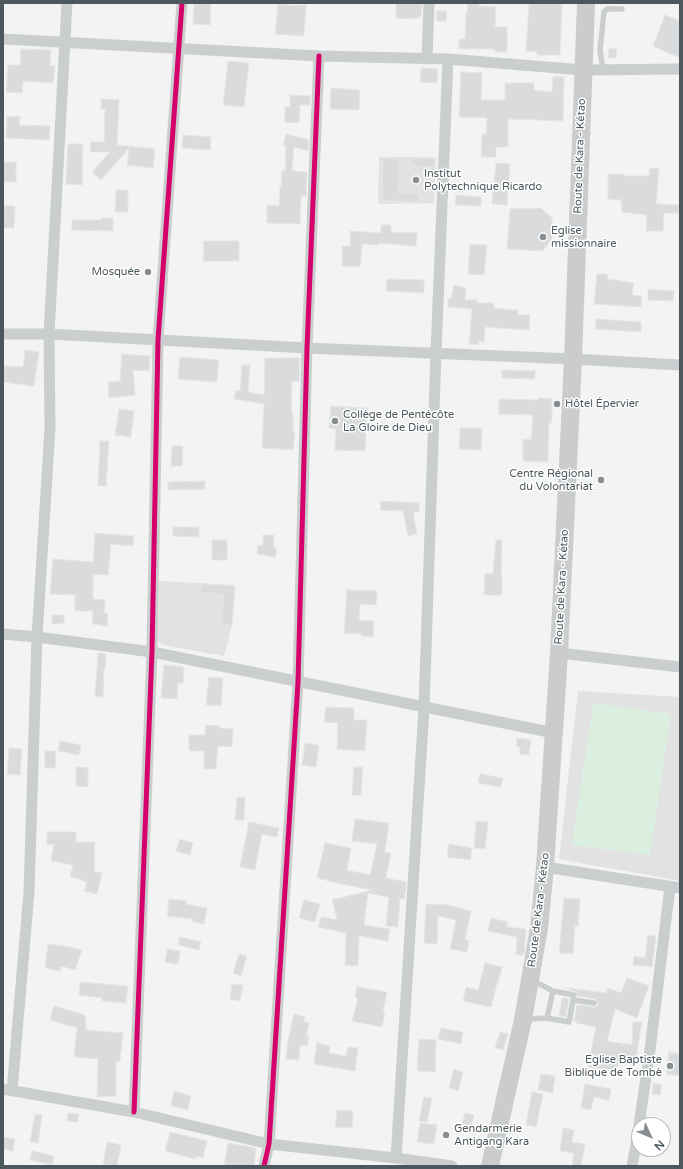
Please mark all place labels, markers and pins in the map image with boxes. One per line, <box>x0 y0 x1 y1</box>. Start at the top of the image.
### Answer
place label: Institut Polytechnique Ricardo <box>424 167 542 193</box>
marker: Institut Polytechnique Ricardo <box>411 175 421 185</box>
place label: Eglise missionnaire <box>551 224 616 250</box>
marker: Eglise missionnaire <box>538 232 548 242</box>
place label: Mosquée <box>91 265 140 279</box>
marker: Mosquée <box>143 267 153 277</box>
place label: Hôtel Épervier <box>565 397 639 411</box>
marker: Hôtel Épervier <box>552 399 562 409</box>
place label: Collège de Pentécôte La Gloire de Dieu <box>343 408 454 434</box>
marker: Collège de Pentécôte La Gloire de Dieu <box>330 416 340 426</box>
place label: Centre Régional du Volontariat <box>509 467 593 493</box>
marker: Centre Régional du Volontariat <box>596 475 606 485</box>
place label: Eglise Baptiste Biblique de Tombè <box>565 1053 662 1079</box>
marker: Eglise Baptiste Biblique de Tombè <box>665 1061 675 1071</box>
place label: Gendarmerie Antigang Kara <box>454 1122 529 1148</box>
marker: Gendarmerie Antigang Kara <box>441 1130 451 1140</box>

